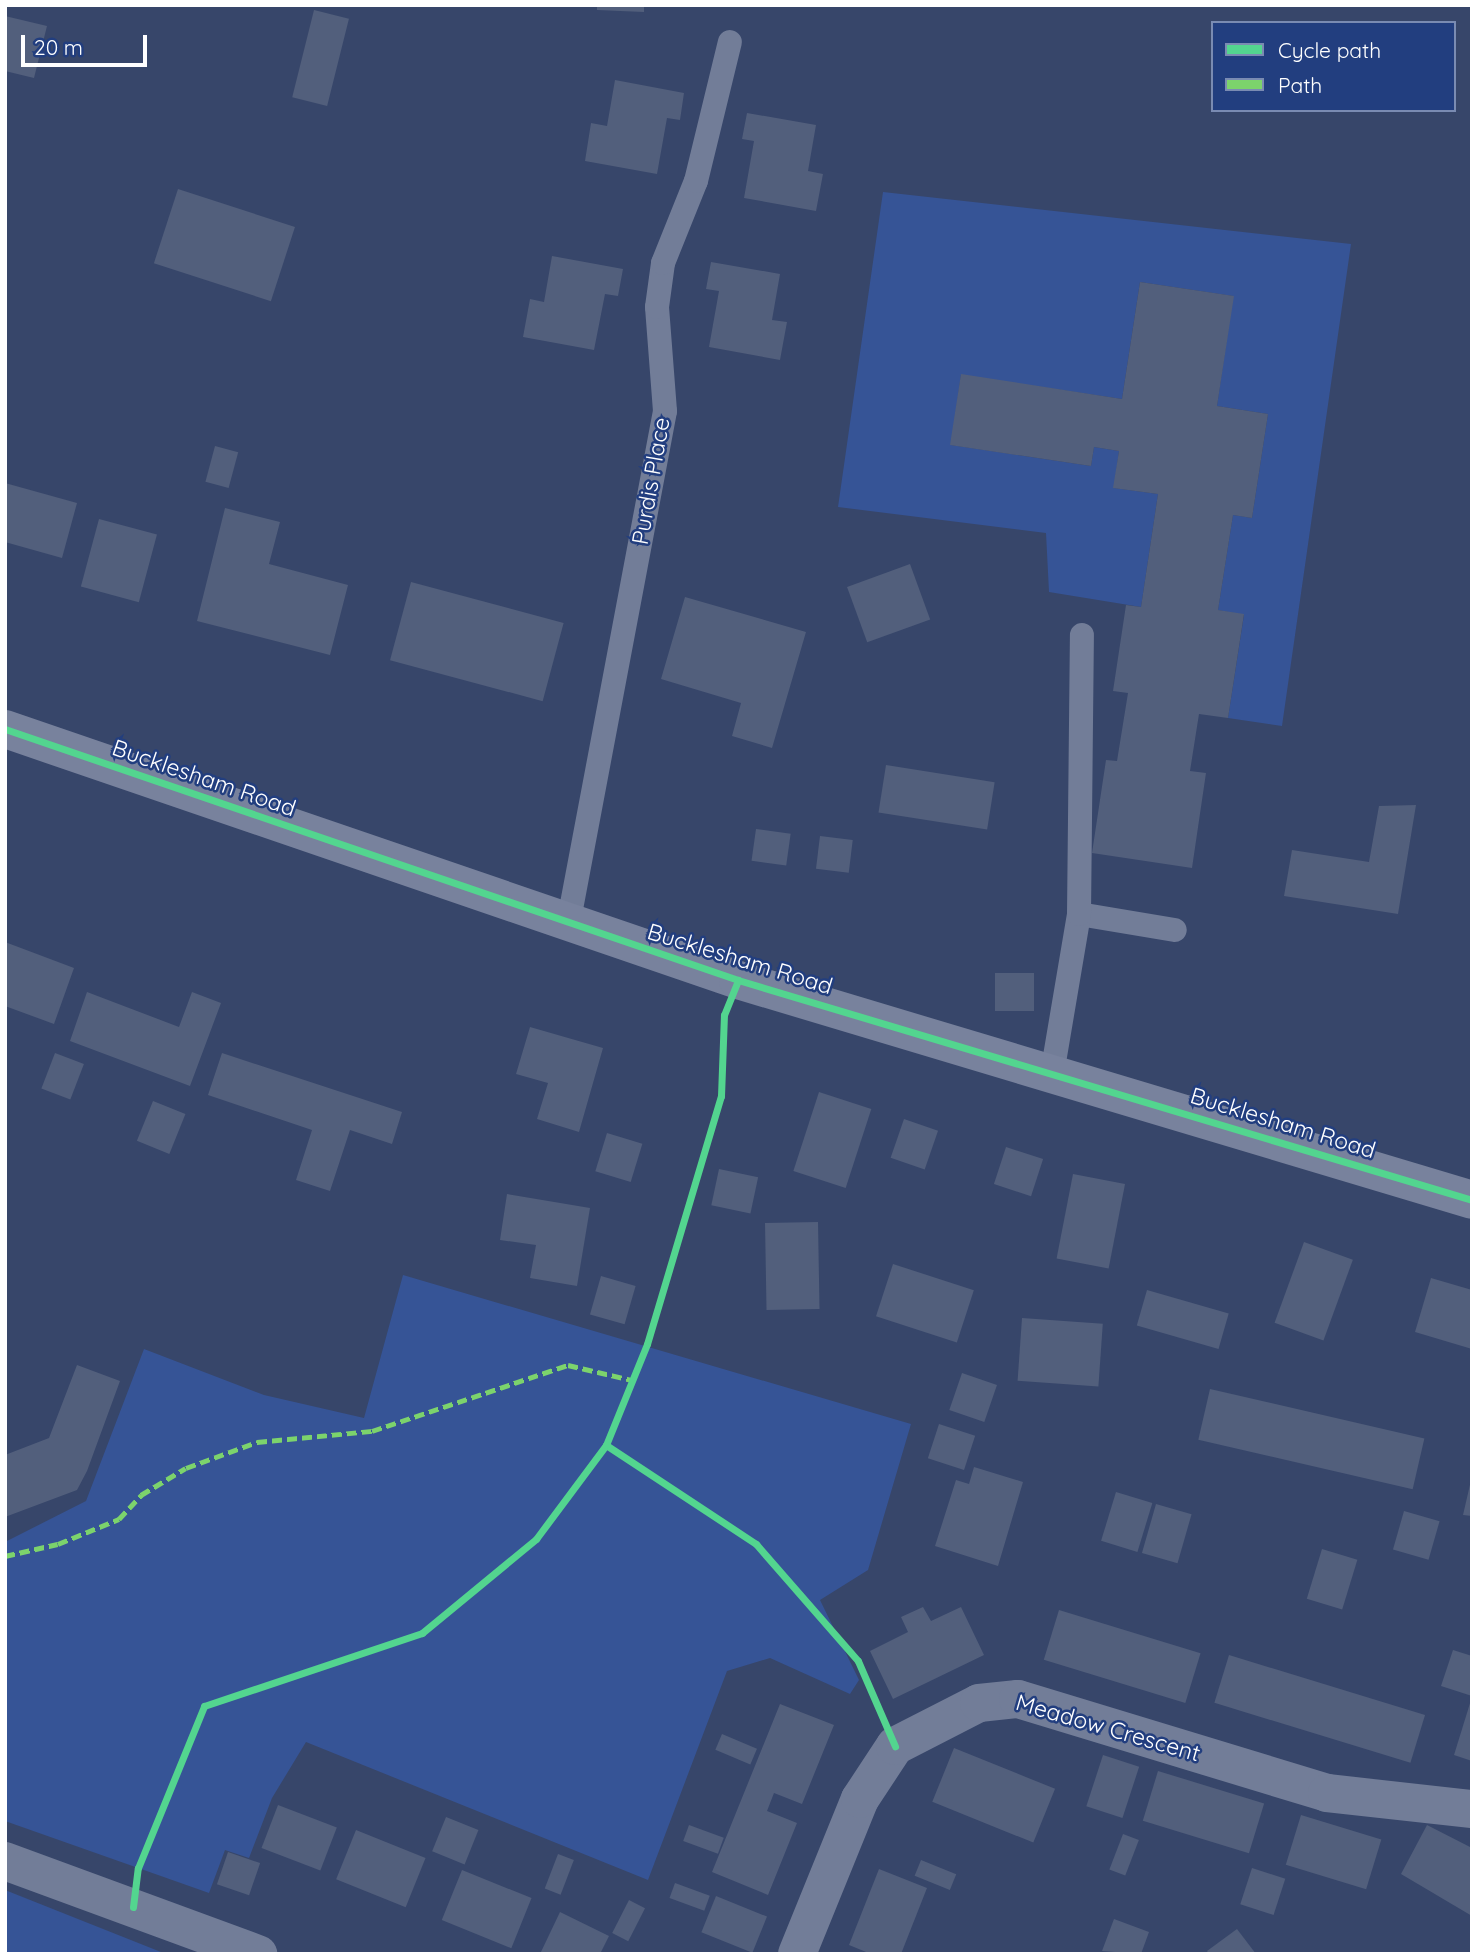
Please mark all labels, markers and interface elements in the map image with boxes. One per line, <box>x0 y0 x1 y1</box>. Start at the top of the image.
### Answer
scale bar <box>24 21 150 65</box>
legend <box>1211 21 1456 112</box>
text: 20 m <box>34 34 83 60</box>
text: Cycle path <box>1278 37 1381 63</box>
text: Path <box>1278 72 1322 98</box>
street label: Purdis Place <box>626 415 676 547</box>
street label: Bucklesham Road <box>109 734 299 822</box>
street label: Bucklesham Road <box>644 918 836 1000</box>
street label: Bucklesham Road <box>1187 1082 1379 1164</box>
street label: Meadow Crescent <box>1013 1688 1203 1768</box>

